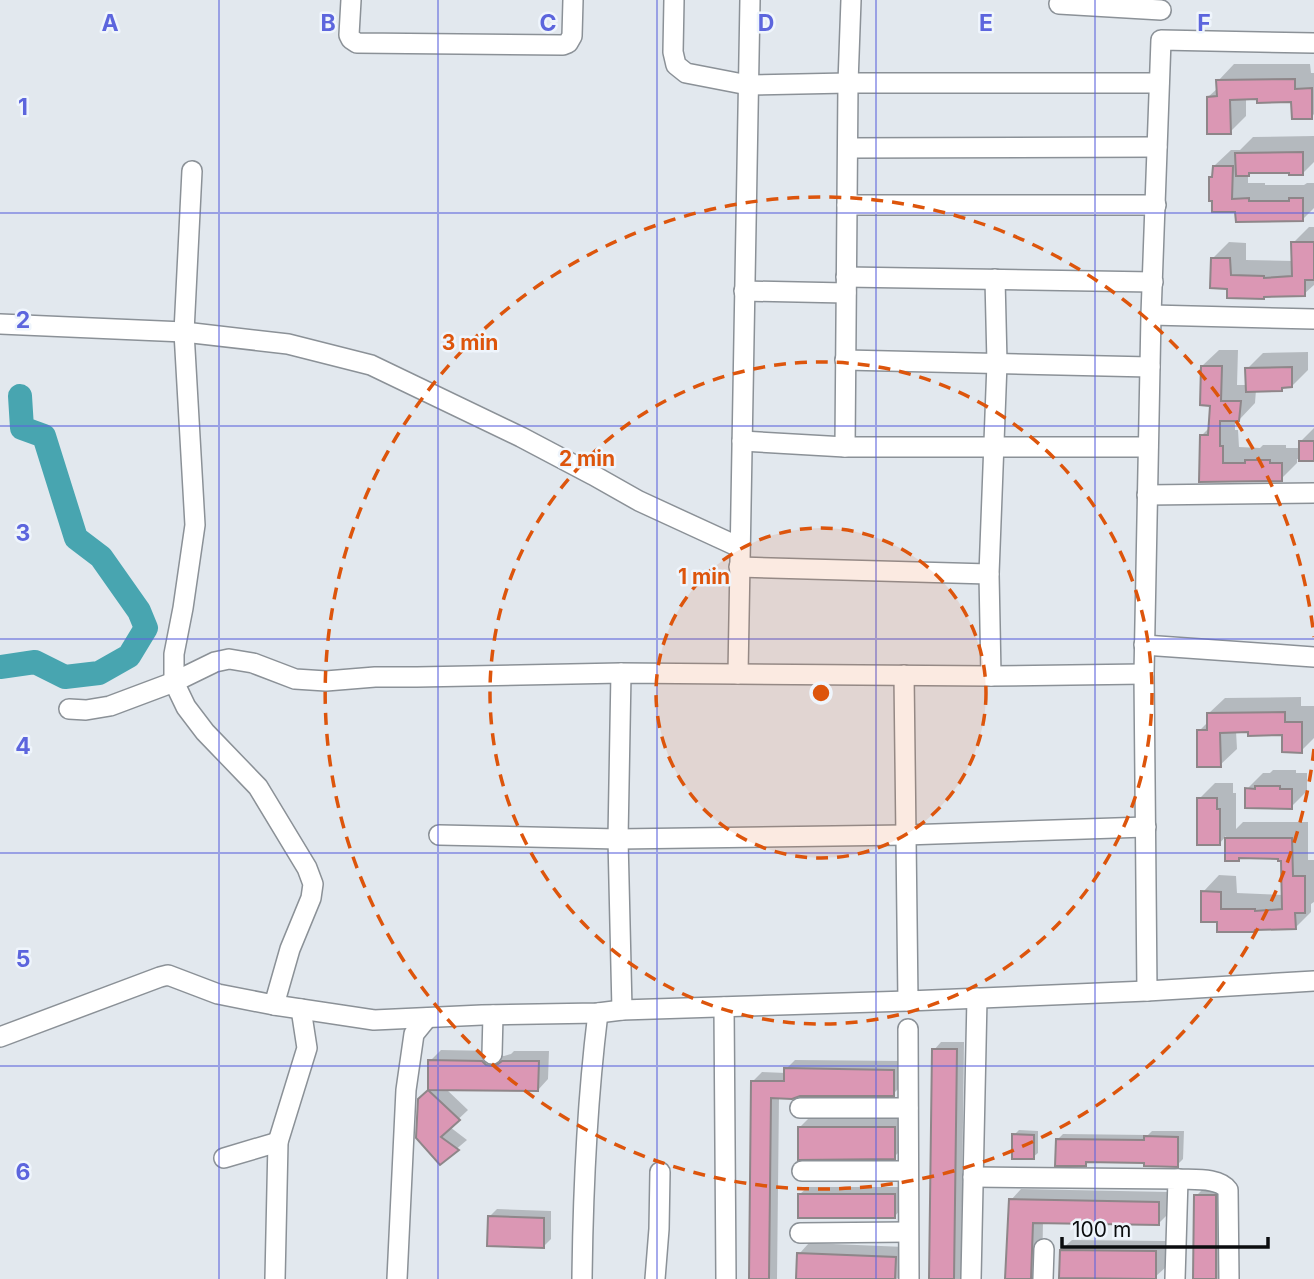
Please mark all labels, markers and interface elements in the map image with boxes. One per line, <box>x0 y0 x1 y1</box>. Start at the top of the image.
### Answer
text: A <box>101 9 119 37</box>
text: B <box>320 9 336 37</box>
text: C <box>539 9 557 37</box>
text: D <box>758 9 774 37</box>
text: E <box>979 9 993 37</box>
text: F <box>1197 9 1211 37</box>
text: 1 <box>18 93 28 121</box>
text: 2 <box>16 306 30 334</box>
text: 3 min <box>442 330 498 355</box>
text: 2 min <box>559 446 615 471</box>
text: 3 <box>16 519 30 547</box>
text: 1 min <box>678 564 730 589</box>
centre of rings <box>809 681 833 705</box>
text: 4 <box>15 732 31 760</box>
text: 5 <box>16 945 30 973</box>
text: 6 <box>16 1158 30 1186</box>
scale bar <box>1062 1206 1268 1250</box>
text: 100 m <box>1072 1217 1131 1242</box>

